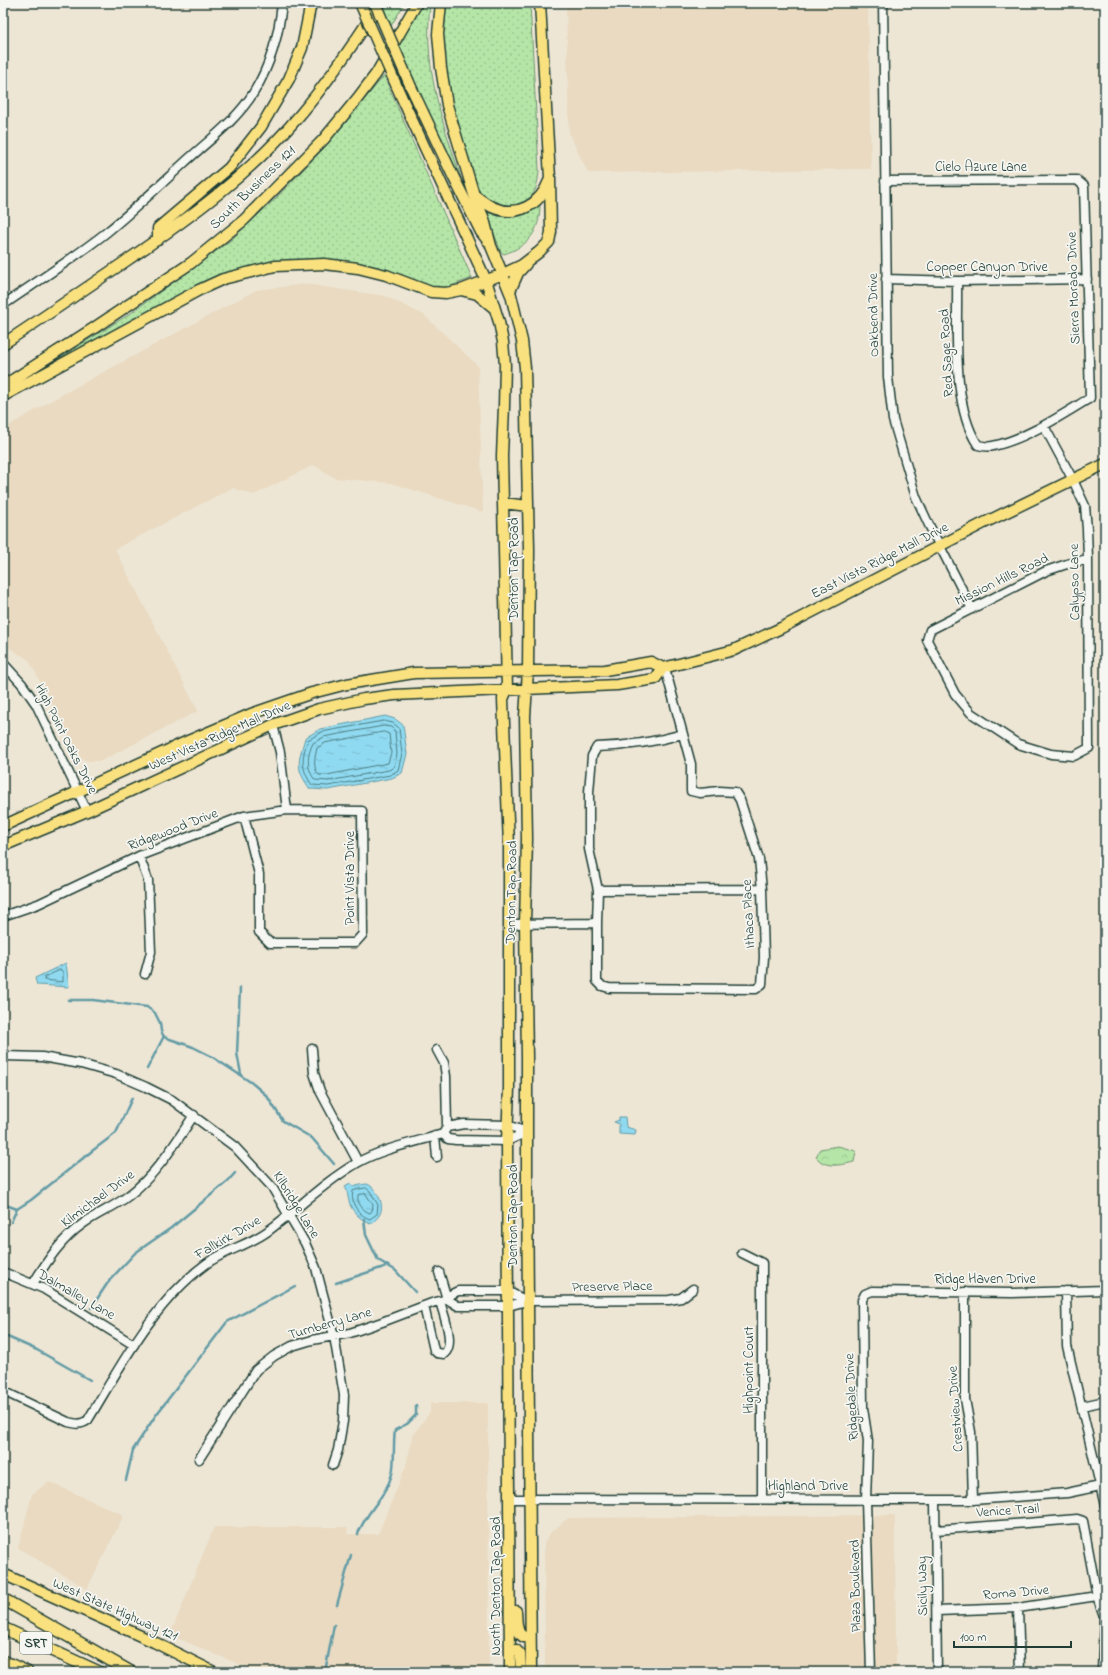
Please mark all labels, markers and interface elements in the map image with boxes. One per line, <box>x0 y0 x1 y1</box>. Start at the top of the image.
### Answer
street label: South Business 121 <box>205 141 301 235</box>
street label: Cielo Azure Lane <box>935 157 1028 178</box>
street label: Sierra Morado Drive <box>1062 230 1086 345</box>
street label: Copper Canyon Drive <box>926 257 1049 279</box>
street label: Oakbend Drive <box>863 272 885 357</box>
street label: Red Sage Road <box>934 308 961 398</box>
street label: Denton Tap Road <box>504 517 525 621</box>
street label: East Vista Ridge Mall Drive <box>808 517 953 606</box>
street label: Calypso Lane <box>1064 543 1087 621</box>
street label: Mission Hills Road <box>952 548 1053 612</box>
street label: High Point Oaks Drive <box>28 680 103 799</box>
street label: West Vista Ridge Mall Drive <box>146 695 295 778</box>
street label: Ridgewood Drive <box>125 803 222 858</box>
street label: Point Vista Drive <box>340 830 361 925</box>
street label: Denton Tap Road <box>501 840 523 945</box>
street label: Ithaca Place <box>737 878 761 949</box>
street label: Denton Tap Road <box>503 1164 524 1268</box>
street label: Kilmichael Drive <box>57 1165 140 1233</box>
street label: Kilbridge Lane <box>266 1167 325 1244</box>
street label: Fallkirk Drive <box>190 1210 266 1266</box>
street label: Dalmalley Lane <box>32 1264 119 1327</box>
street label: Ridge Haven Drive <box>934 1269 1037 1291</box>
street label: Preserve Place <box>571 1276 653 1298</box>
street label: Turnberry Lane <box>286 1302 375 1347</box>
street label: Highpoint Court <box>739 1326 761 1414</box>
street label: Ridgedale Drive <box>839 1352 866 1441</box>
street label: Crestview Drive <box>942 1365 969 1453</box>
street label: Highland Drive <box>768 1476 849 1498</box>
street label: Venice Trail <box>975 1498 1040 1524</box>
street label: North Denton Tap Road <box>486 1516 507 1655</box>
street label: Plaza Boulevard <box>845 1539 867 1632</box>
street label: Sicily Way <box>912 1556 935 1616</box>
street label: West State Highway 121 <box>49 1573 181 1648</box>
street label: Roma Drive <box>982 1580 1051 1606</box>
scale bar <box>954 1623 1071 1649</box>
text: 100 m <box>960 1629 987 1647</box>
road number: SRT <box>20 1632 52 1654</box>

